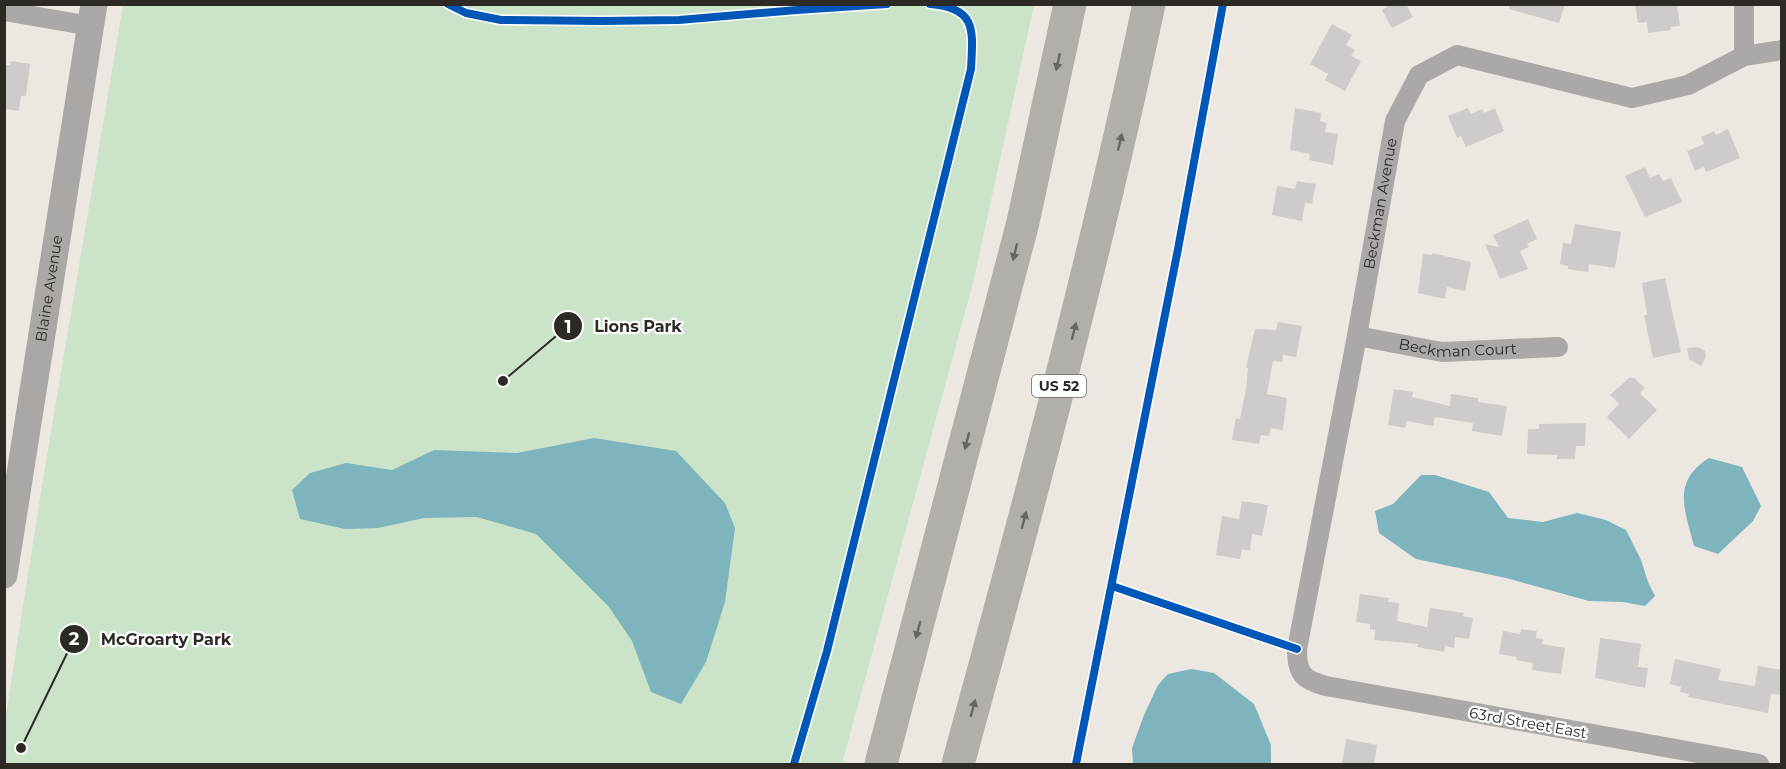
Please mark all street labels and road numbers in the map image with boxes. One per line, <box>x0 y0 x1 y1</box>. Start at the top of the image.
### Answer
street label: Beckman Avenue <box>1359 136 1401 271</box>
street label: Blaine Avenue <box>31 234 66 343</box>
street label: Beckman Court <box>1397 334 1517 361</box>
road number: US 52 <box>1032 375 1086 397</box>
street label: 63rd Street East <box>1468 703 1588 742</box>

